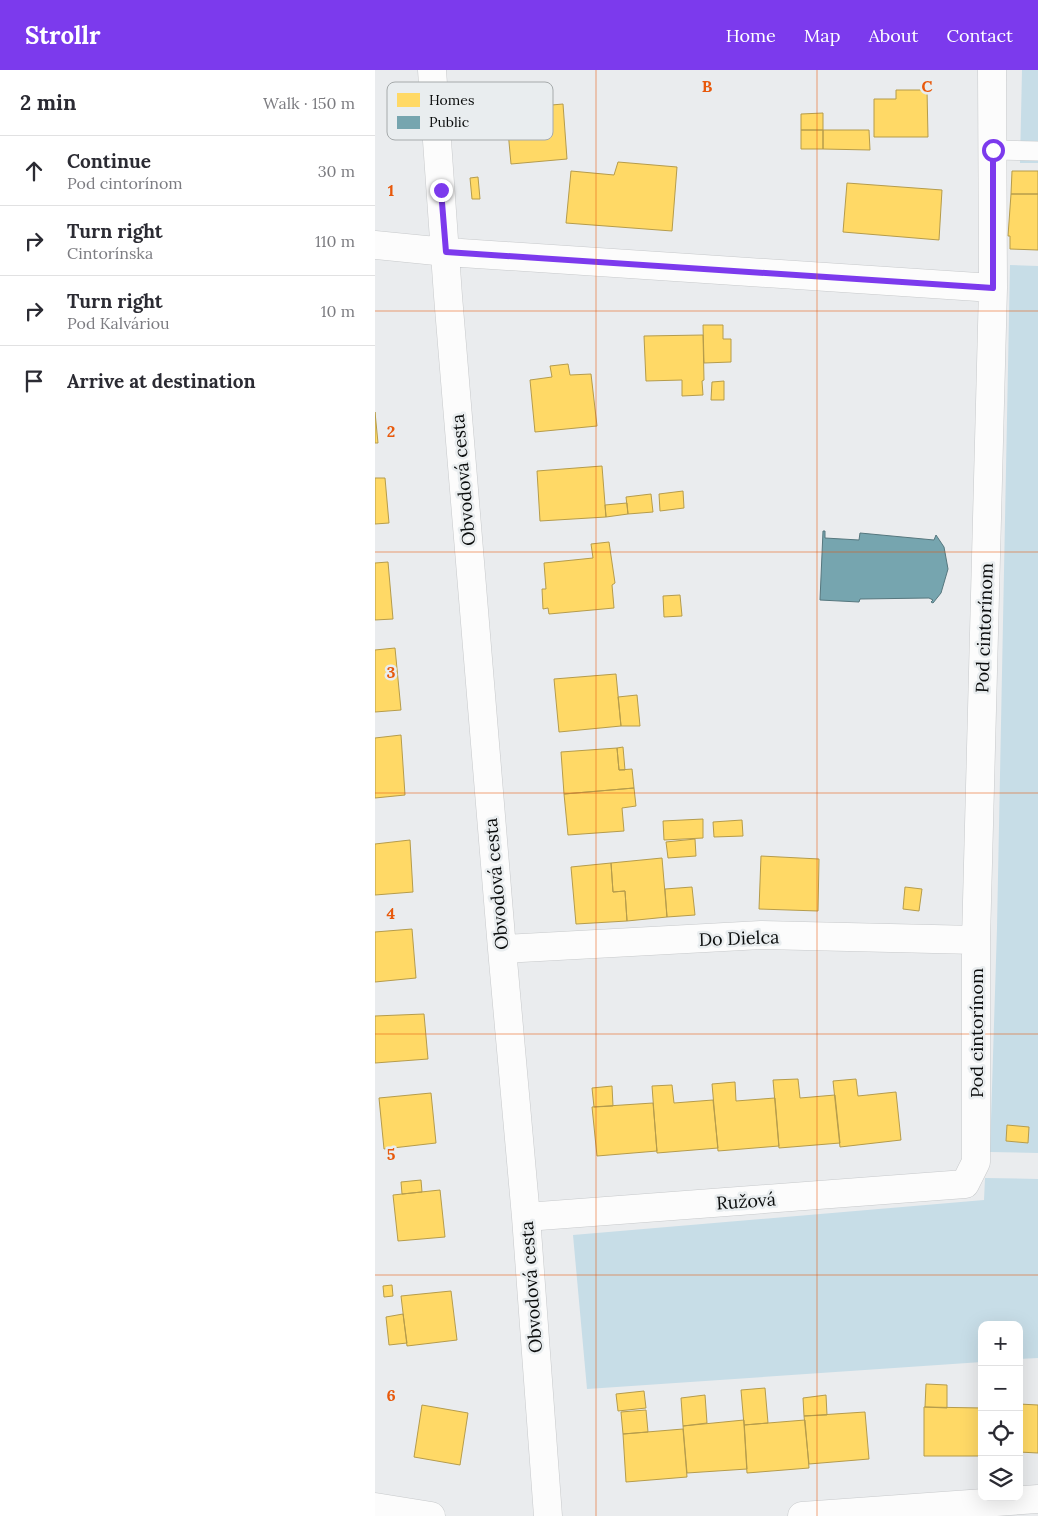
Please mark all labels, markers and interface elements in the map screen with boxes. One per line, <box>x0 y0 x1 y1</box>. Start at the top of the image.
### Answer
text: Strollr <box>25 20 100 51</box>
text: Home <box>726 24 776 47</box>
text: Map <box>804 24 840 47</box>
text: About <box>868 24 918 47</box>
text: Contact <box>946 24 1013 47</box>
text: B <box>702 76 713 96</box>
text: C <box>921 76 933 96</box>
legend <box>387 82 553 140</box>
text: 2 min <box>20 89 76 116</box>
text: Homes <box>429 91 474 109</box>
text: Walk · 150 m <box>263 93 355 113</box>
text: Public <box>429 113 469 131</box>
route start <box>982 139 1005 162</box>
text: Continue <box>67 149 151 173</box>
icon: ahead <box>20 157 48 185</box>
text: 30 m <box>318 161 355 181</box>
text: Pod cintorínom <box>67 173 183 193</box>
route end <box>430 179 453 202</box>
text: 1 <box>388 180 394 200</box>
text: Turn right <box>67 219 163 243</box>
icon: right <box>20 227 48 255</box>
text: 110 m <box>315 231 355 251</box>
text: Cintorínska <box>67 243 153 263</box>
text: Turn right <box>67 289 163 313</box>
icon: right <box>20 297 48 325</box>
text: 10 m <box>321 301 355 321</box>
text: Pod Kalváriou <box>67 313 170 333</box>
icon: arrive <box>20 367 48 395</box>
text: Arrive at destination <box>67 369 256 393</box>
street label: Obvodová cesta <box>446 413 480 547</box>
text: 2 <box>387 421 395 441</box>
street label: Pod cintorínom <box>970 563 998 693</box>
text: 3 <box>387 662 396 682</box>
street label: Obvodová cesta <box>479 817 513 951</box>
text: 4 <box>387 903 396 923</box>
street label: Do Dielca <box>698 925 780 951</box>
street label: Pod cintorínom <box>965 968 988 1098</box>
text: 5 <box>387 1144 396 1164</box>
street label: Ružová <box>715 1187 777 1215</box>
street label: Obvodová cesta <box>515 1220 547 1354</box>
map controls <box>978 1321 1023 1501</box>
button: + <box>978 1321 1023 1366</box>
button: − <box>978 1366 1023 1411</box>
text: 6 <box>386 1385 396 1405</box>
button: locate <box>978 1411 1023 1456</box>
button: layers <box>978 1456 1023 1501</box>

